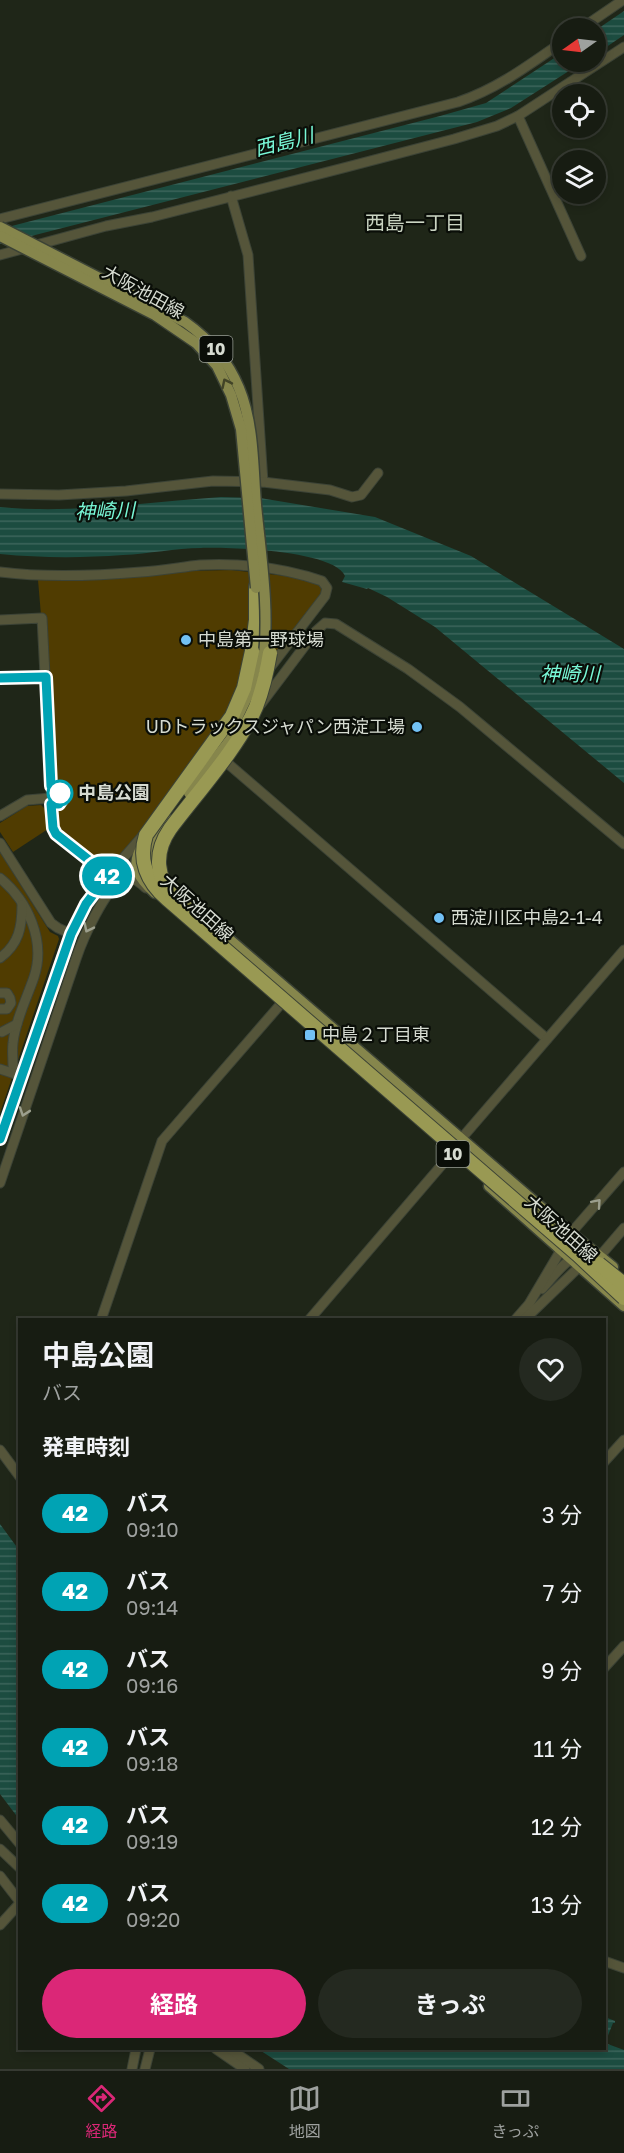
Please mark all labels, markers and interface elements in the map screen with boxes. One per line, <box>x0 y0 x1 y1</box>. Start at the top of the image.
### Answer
north arrow <box>552 18 606 72</box>
map controls <box>552 18 606 204</box>
button: locate <box>552 84 606 138</box>
water label: 西島川 <box>252 122 318 160</box>
button: layers <box>552 150 606 204</box>
district label: 西島一丁目 <box>365 210 465 234</box>
street label: 大阪池田線 <box>99 260 188 323</box>
road number: 10 <box>200 336 232 362</box>
one-way arrow <box>221 379 233 390</box>
water label: 神崎川 <box>75 497 137 523</box>
place label: 中島第一野球場 <box>198 628 324 650</box>
marker: 中島第一野球場 <box>179 633 193 647</box>
water label: 神崎川 <box>540 661 602 685</box>
place label: UDトラックスジャパン西淀工場 <box>146 715 405 737</box>
marker: UDトラックスジャパン西淀工場 <box>410 720 424 734</box>
marker: 中島公園 <box>47 780 73 806</box>
place label: 中島公園 <box>78 781 150 803</box>
line badge: 42 <box>80 856 134 896</box>
text: 42 <box>94 863 120 889</box>
street label: 大阪池田線 <box>157 869 238 946</box>
place label: 西淀川区中島2-1-4 <box>451 906 603 928</box>
marker: 西淀川区中島2-1-4 <box>432 911 446 925</box>
one-way arrow <box>84 922 96 933</box>
place label: 中島２丁目東 <box>322 1023 430 1045</box>
marker: 中島２丁目東 <box>303 1028 317 1042</box>
one-way arrow <box>19 1106 31 1117</box>
road number: 10 <box>436 1141 470 1167</box>
street label: 大阪池田線 <box>521 1190 602 1267</box>
one-way arrow <box>590 1199 601 1210</box>
text: 中島公園 <box>42 1338 154 1371</box>
button: heart <box>519 1338 582 1401</box>
text: バス <box>42 1380 82 1404</box>
text: 発車時刻 <box>42 1433 130 1460</box>
text: バス <box>126 1489 170 1516</box>
text: 42 <box>62 1500 88 1526</box>
text: 3 分 <box>542 1501 582 1528</box>
text: 09:10 <box>126 1517 179 1541</box>
text: バス <box>126 1567 170 1594</box>
text: 42 <box>62 1578 88 1604</box>
text: 7 分 <box>543 1579 582 1606</box>
text: 09:14 <box>126 1595 178 1619</box>
text: バス <box>126 1645 170 1672</box>
text: 42 <box>62 1656 88 1682</box>
text: 9 分 <box>541 1657 582 1684</box>
text: 09:16 <box>126 1673 178 1697</box>
text: バス <box>126 1723 170 1750</box>
text: 42 <box>62 1734 88 1760</box>
text: 11 分 <box>533 1735 582 1762</box>
text: 09:18 <box>126 1751 178 1775</box>
text: バス <box>126 1801 170 1828</box>
text: 42 <box>62 1812 88 1838</box>
text: 12 分 <box>531 1813 582 1840</box>
text: 09:19 <box>126 1829 178 1853</box>
text: バス <box>126 1879 170 1906</box>
text: 42 <box>62 1890 88 1916</box>
text: 13 分 <box>531 1891 582 1918</box>
text: 09:20 <box>126 1907 181 1931</box>
button: 経路 <box>42 1969 306 2038</box>
button: きっぷ <box>318 1969 582 2038</box>
tab: 経路 <box>85 2082 118 2142</box>
tab: 地図 <box>288 2082 321 2142</box>
tab: きっぷ <box>492 2082 539 2142</box>

